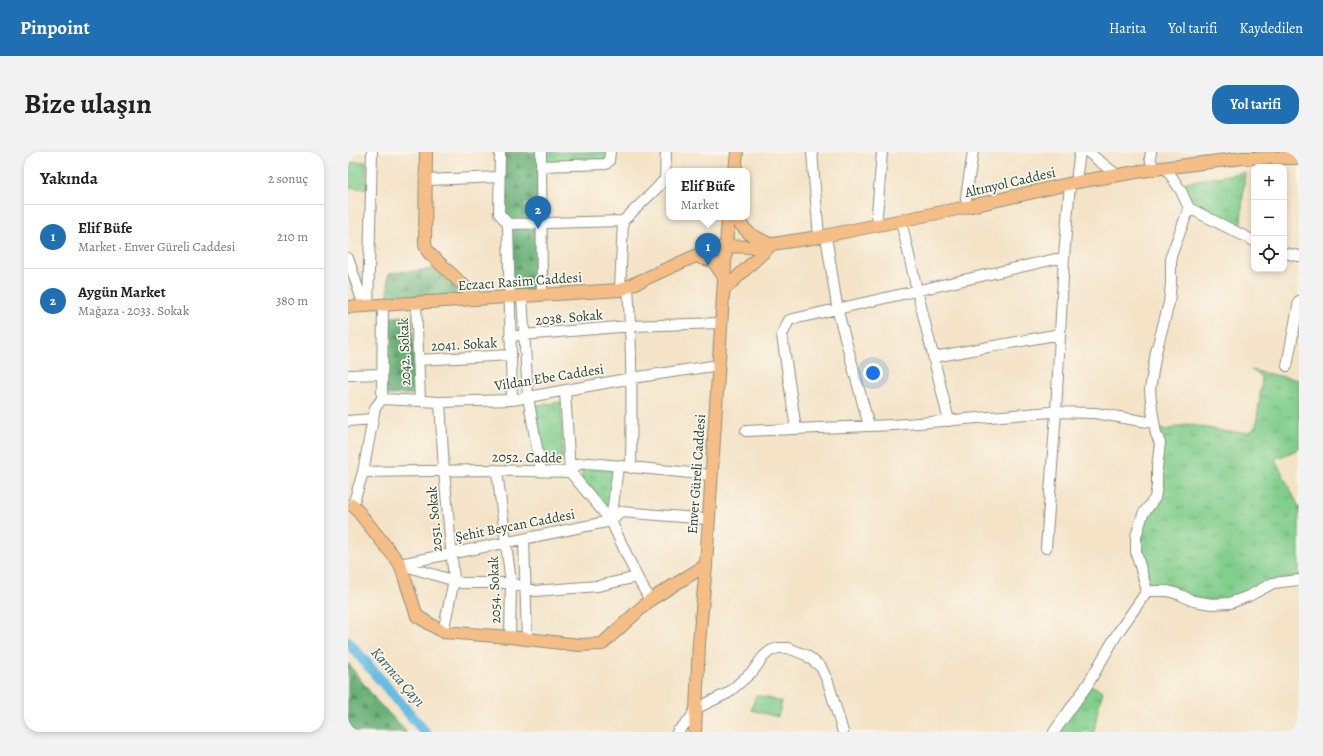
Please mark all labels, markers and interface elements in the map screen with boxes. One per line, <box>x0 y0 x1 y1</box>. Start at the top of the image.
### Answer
text: Pinpoint <box>20 15 90 41</box>
text: Harita <box>1109 19 1146 38</box>
text: Yol tarifi <box>1168 19 1217 38</box>
text: Kaydedilen <box>1239 19 1303 38</box>
text: Bize ulaşın <box>24 85 152 123</box>
button: Yol tarifi <box>1212 85 1299 124</box>
street label: Altınyol Caddesi <box>962 163 1057 202</box>
map controls <box>1251 164 1287 272</box>
button: + <box>1251 164 1287 200</box>
text: Yakında <box>40 167 98 190</box>
popup <box>666 168 750 220</box>
text: 2 sonuç <box>268 170 308 187</box>
text: Elif Büfe <box>681 176 735 196</box>
pin: 2 <box>525 196 551 229</box>
text: Market <box>681 196 719 213</box>
button: − <box>1251 200 1287 236</box>
text: Elif Büfe <box>78 218 133 238</box>
text: 1 <box>51 228 55 245</box>
text: 210 m <box>277 228 308 245</box>
pin: 1 <box>695 233 721 266</box>
button: locate <box>1251 236 1287 272</box>
text: Market · Enver Güreli Caddesi <box>78 238 235 255</box>
street label: Eczacı Rasim Caddesi <box>457 268 583 295</box>
text: Aygün Market <box>78 282 166 302</box>
text: 2 <box>50 292 56 309</box>
text: 380 m <box>276 292 308 309</box>
text: Mağaza · 2033. Sokak <box>78 302 189 319</box>
street label: 2038. Sokak <box>534 305 604 330</box>
street label: 2042. Sokak <box>394 318 415 386</box>
street label: 2041. Sokak <box>430 333 498 356</box>
street label: Vildan Ebe Caddesi <box>492 359 605 396</box>
your location <box>863 363 883 383</box>
street label: Enver Güreli Caddesi <box>683 413 710 535</box>
street label: 2052. Cadde <box>492 447 562 468</box>
street label: 2051. Sokak <box>422 485 447 553</box>
street label: Şehit Beycan Caddesi <box>454 505 577 546</box>
street label: 2054. Sokak <box>484 556 505 624</box>
water label: Karınca Çayı <box>367 643 429 711</box>

